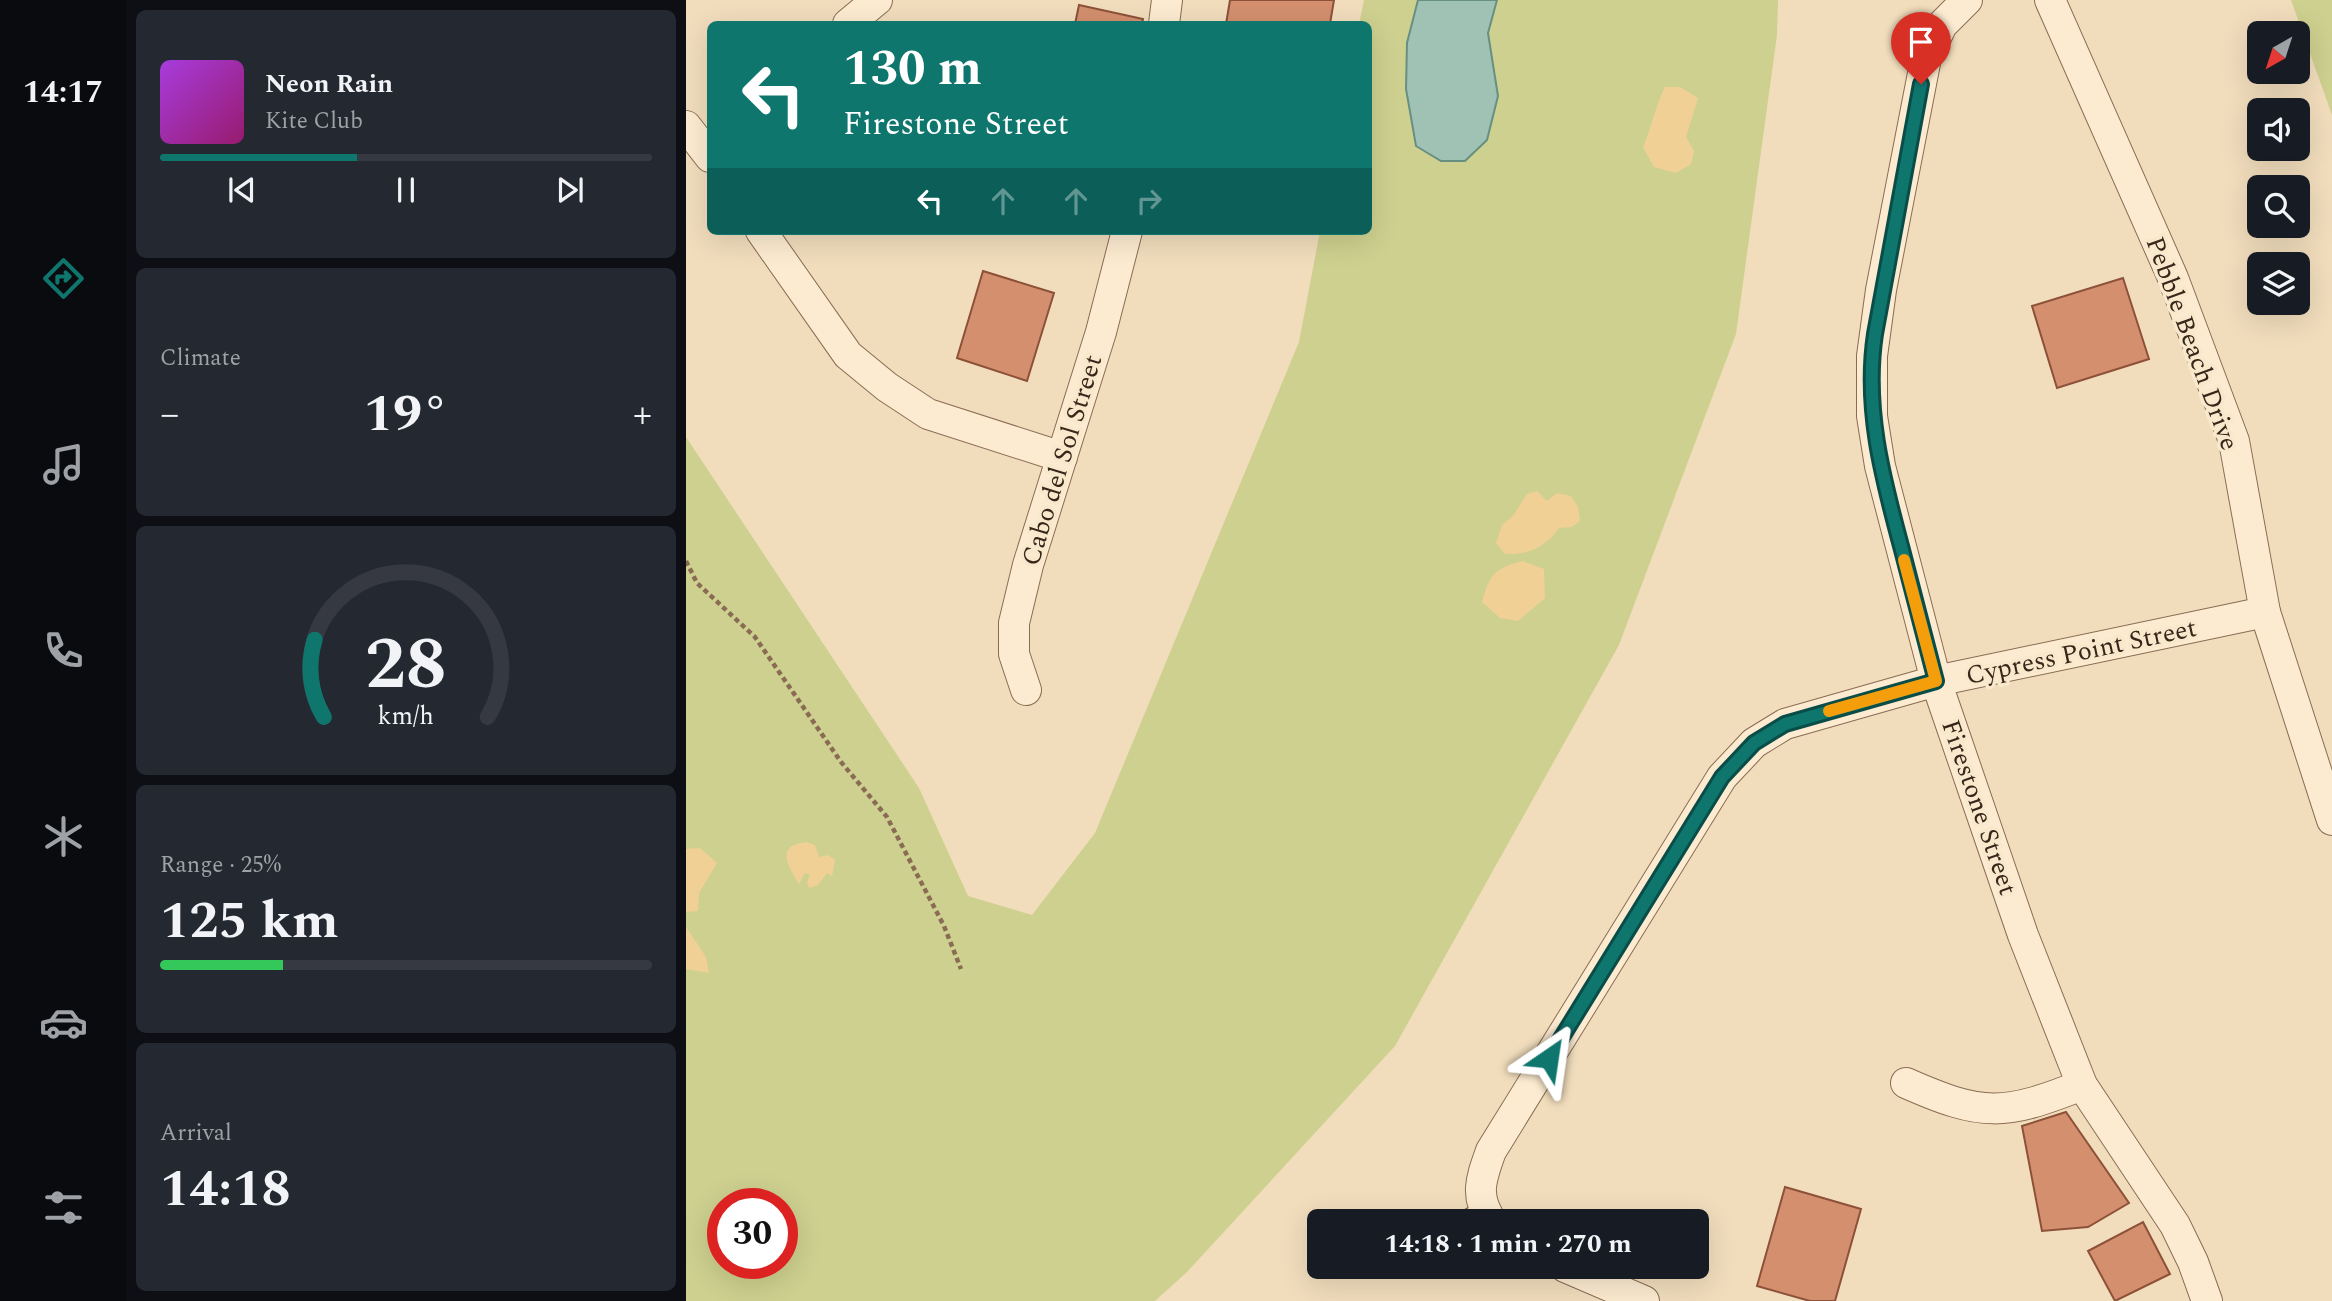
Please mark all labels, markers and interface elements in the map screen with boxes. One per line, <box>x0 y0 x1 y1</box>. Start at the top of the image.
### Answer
pin <box>1891 12.0 1951 84</box>
north arrow <box>2247 21 2310 84</box>
map controls <box>2247 21 2310 315</box>
icon: arrive <box>1902 23 1940 61</box>
text: 130 m <box>843 32 982 107</box>
icon: left <box>728 49 819 140</box>
text: Neon Rain <box>265 64 393 104</box>
text: 14:17 <box>23 68 103 117</box>
button: sound <box>2247 98 2310 161</box>
text: Firestone Street <box>843 100 1069 149</box>
text: Kite Club <box>265 104 363 139</box>
icon: previous <box>223 171 261 209</box>
icon: pause <box>387 171 425 209</box>
icon: next <box>551 171 589 209</box>
button: search <box>2247 175 2310 238</box>
icon: left <box>911 182 949 220</box>
icon: ahead <box>984 182 1022 220</box>
icon: ahead <box>1057 182 1095 220</box>
icon: right <box>1130 182 1168 220</box>
street label: Pebble Beach Drive <box>2135 231 2249 456</box>
button: layers <box>2247 252 2310 315</box>
icon: directions <box>39 254 88 303</box>
text: Climate <box>160 341 241 376</box>
street label: Cabo del Sol Street <box>1011 350 1113 571</box>
text: 19° <box>364 375 448 454</box>
text: − <box>160 386 179 444</box>
text: + <box>633 386 652 444</box>
icon: music <box>39 440 88 489</box>
street label: Cypress Point Street <box>1962 608 2200 696</box>
text: 28 <box>365 610 447 721</box>
icon: phone <box>39 626 88 675</box>
text: km/h <box>378 697 434 735</box>
street label: Firestone Street <box>1930 714 2028 901</box>
icon: climate <box>39 812 88 861</box>
text: Range · 25% <box>160 848 281 883</box>
text: 125 km <box>160 882 339 961</box>
icon: car <box>39 998 88 1047</box>
position arrow <box>1512 1021 1586 1095</box>
text: Arrival <box>160 1116 232 1151</box>
text: 14:18 <box>160 1150 291 1229</box>
icon: filters <box>39 1183 88 1232</box>
speed limit sign: 30 <box>707 1188 798 1279</box>
text: 14:18 · 1 min · 270 m <box>1384 1224 1632 1264</box>

